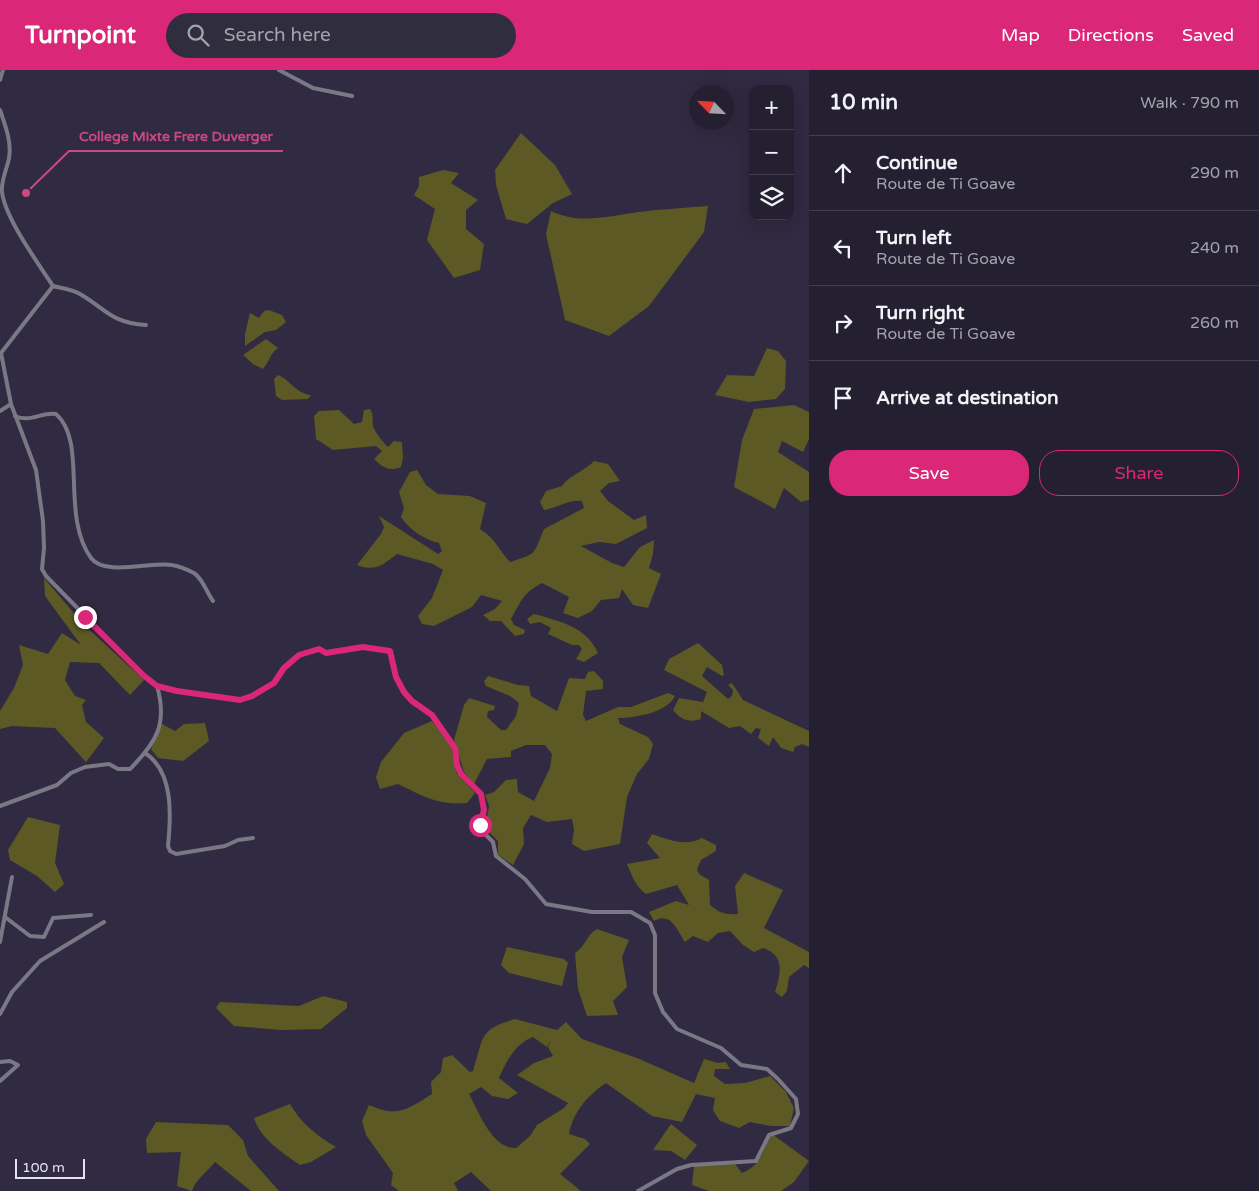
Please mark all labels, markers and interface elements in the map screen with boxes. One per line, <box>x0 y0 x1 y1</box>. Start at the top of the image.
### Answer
search box <box>166 13 516 58</box>
text: Turnpoint <box>25 21 136 50</box>
icon: search <box>184 21 212 49</box>
text: Search here <box>224 24 331 46</box>
text: Map <box>1001 24 1040 46</box>
text: Directions <box>1068 24 1154 46</box>
text: Saved <box>1182 24 1234 46</box>
north arrow <box>689 85 734 130</box>
map controls <box>749 85 794 220</box>
button: + <box>749 85 794 130</box>
text: 10 min <box>829 90 898 115</box>
text: Walk · 790 m <box>1140 93 1239 113</box>
callout: College Mixte Frere Duverger <box>69 122 283 151</box>
text: College Mixte Frere Duverger <box>79 128 274 145</box>
button: − <box>749 130 794 175</box>
text: Continue <box>876 152 958 174</box>
icon: ahead <box>829 159 857 187</box>
text: 290 m <box>1190 163 1239 183</box>
text: Route de Ti Goave <box>876 174 1015 194</box>
button: layers <box>749 175 794 220</box>
text: Turn left <box>876 227 952 249</box>
icon: left <box>829 234 857 262</box>
text: 240 m <box>1190 238 1239 258</box>
text: Route de Ti Goave <box>876 249 1015 269</box>
text: Turn right <box>876 302 964 324</box>
icon: right <box>829 309 857 337</box>
text: 260 m <box>1190 313 1239 333</box>
text: Route de Ti Goave <box>876 324 1015 344</box>
icon: arrive <box>829 384 857 412</box>
text: Arrive at destination <box>876 387 1059 409</box>
button: Save <box>829 450 1029 496</box>
button: Share <box>1039 450 1239 496</box>
route end <box>74 606 97 629</box>
route start <box>469 814 492 837</box>
scale bar <box>15 1156 85 1179</box>
text: 100 m <box>22 1159 65 1176</box>

